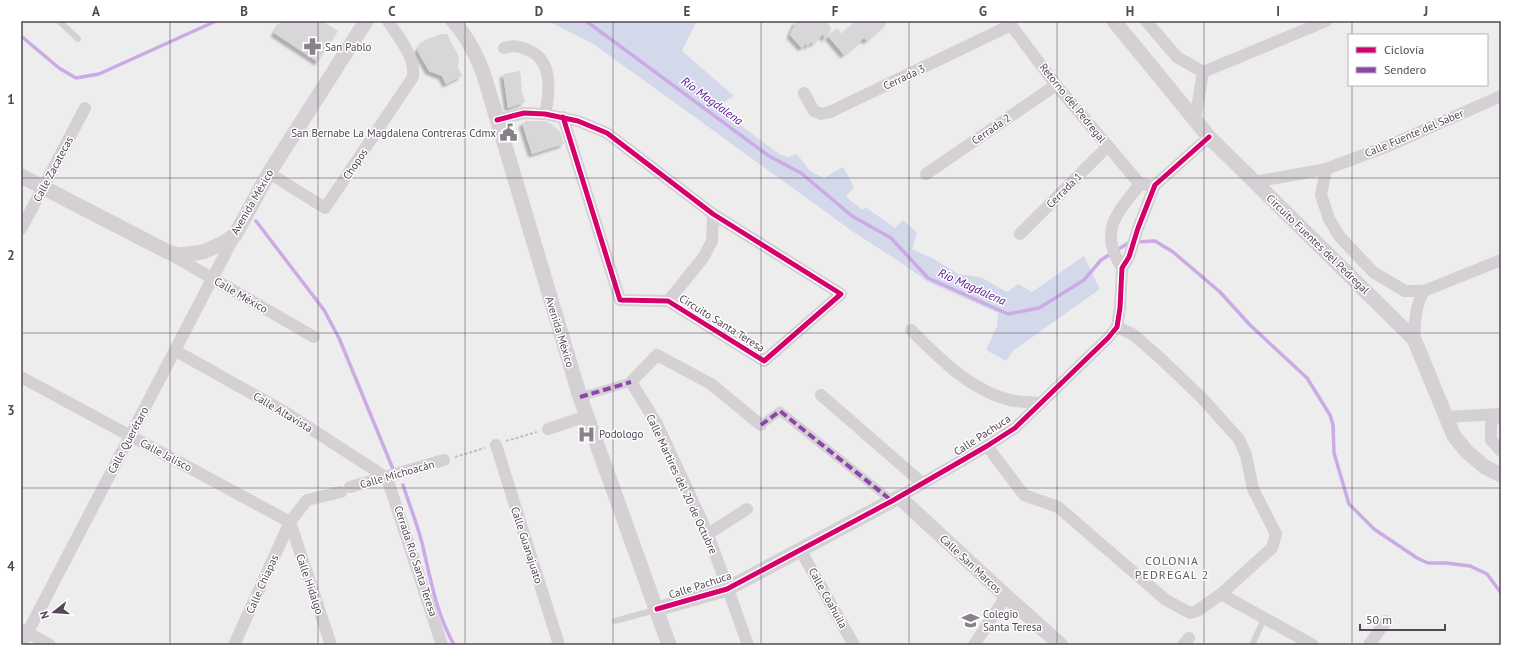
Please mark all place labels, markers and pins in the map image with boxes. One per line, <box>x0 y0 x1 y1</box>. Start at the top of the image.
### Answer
pharmacy icon: San Pablo <box>302 37 322 57</box>
place label: San Pablo <box>325 40 372 54</box>
public building icon: San Bernabe La Magdalena Contreras Cdmx <box>499 123 519 143</box>
place label: San Bernabe La Magdalena Contreras Cdmx <box>291 126 496 140</box>
hospital icon: Podologo <box>576 424 596 444</box>
place label: Podologo <box>599 427 643 441</box>
place label: Colegio Santa Teresa <box>983 607 1042 634</box>
school or university icon: Colegio Santa Teresa <box>960 610 980 630</box>

